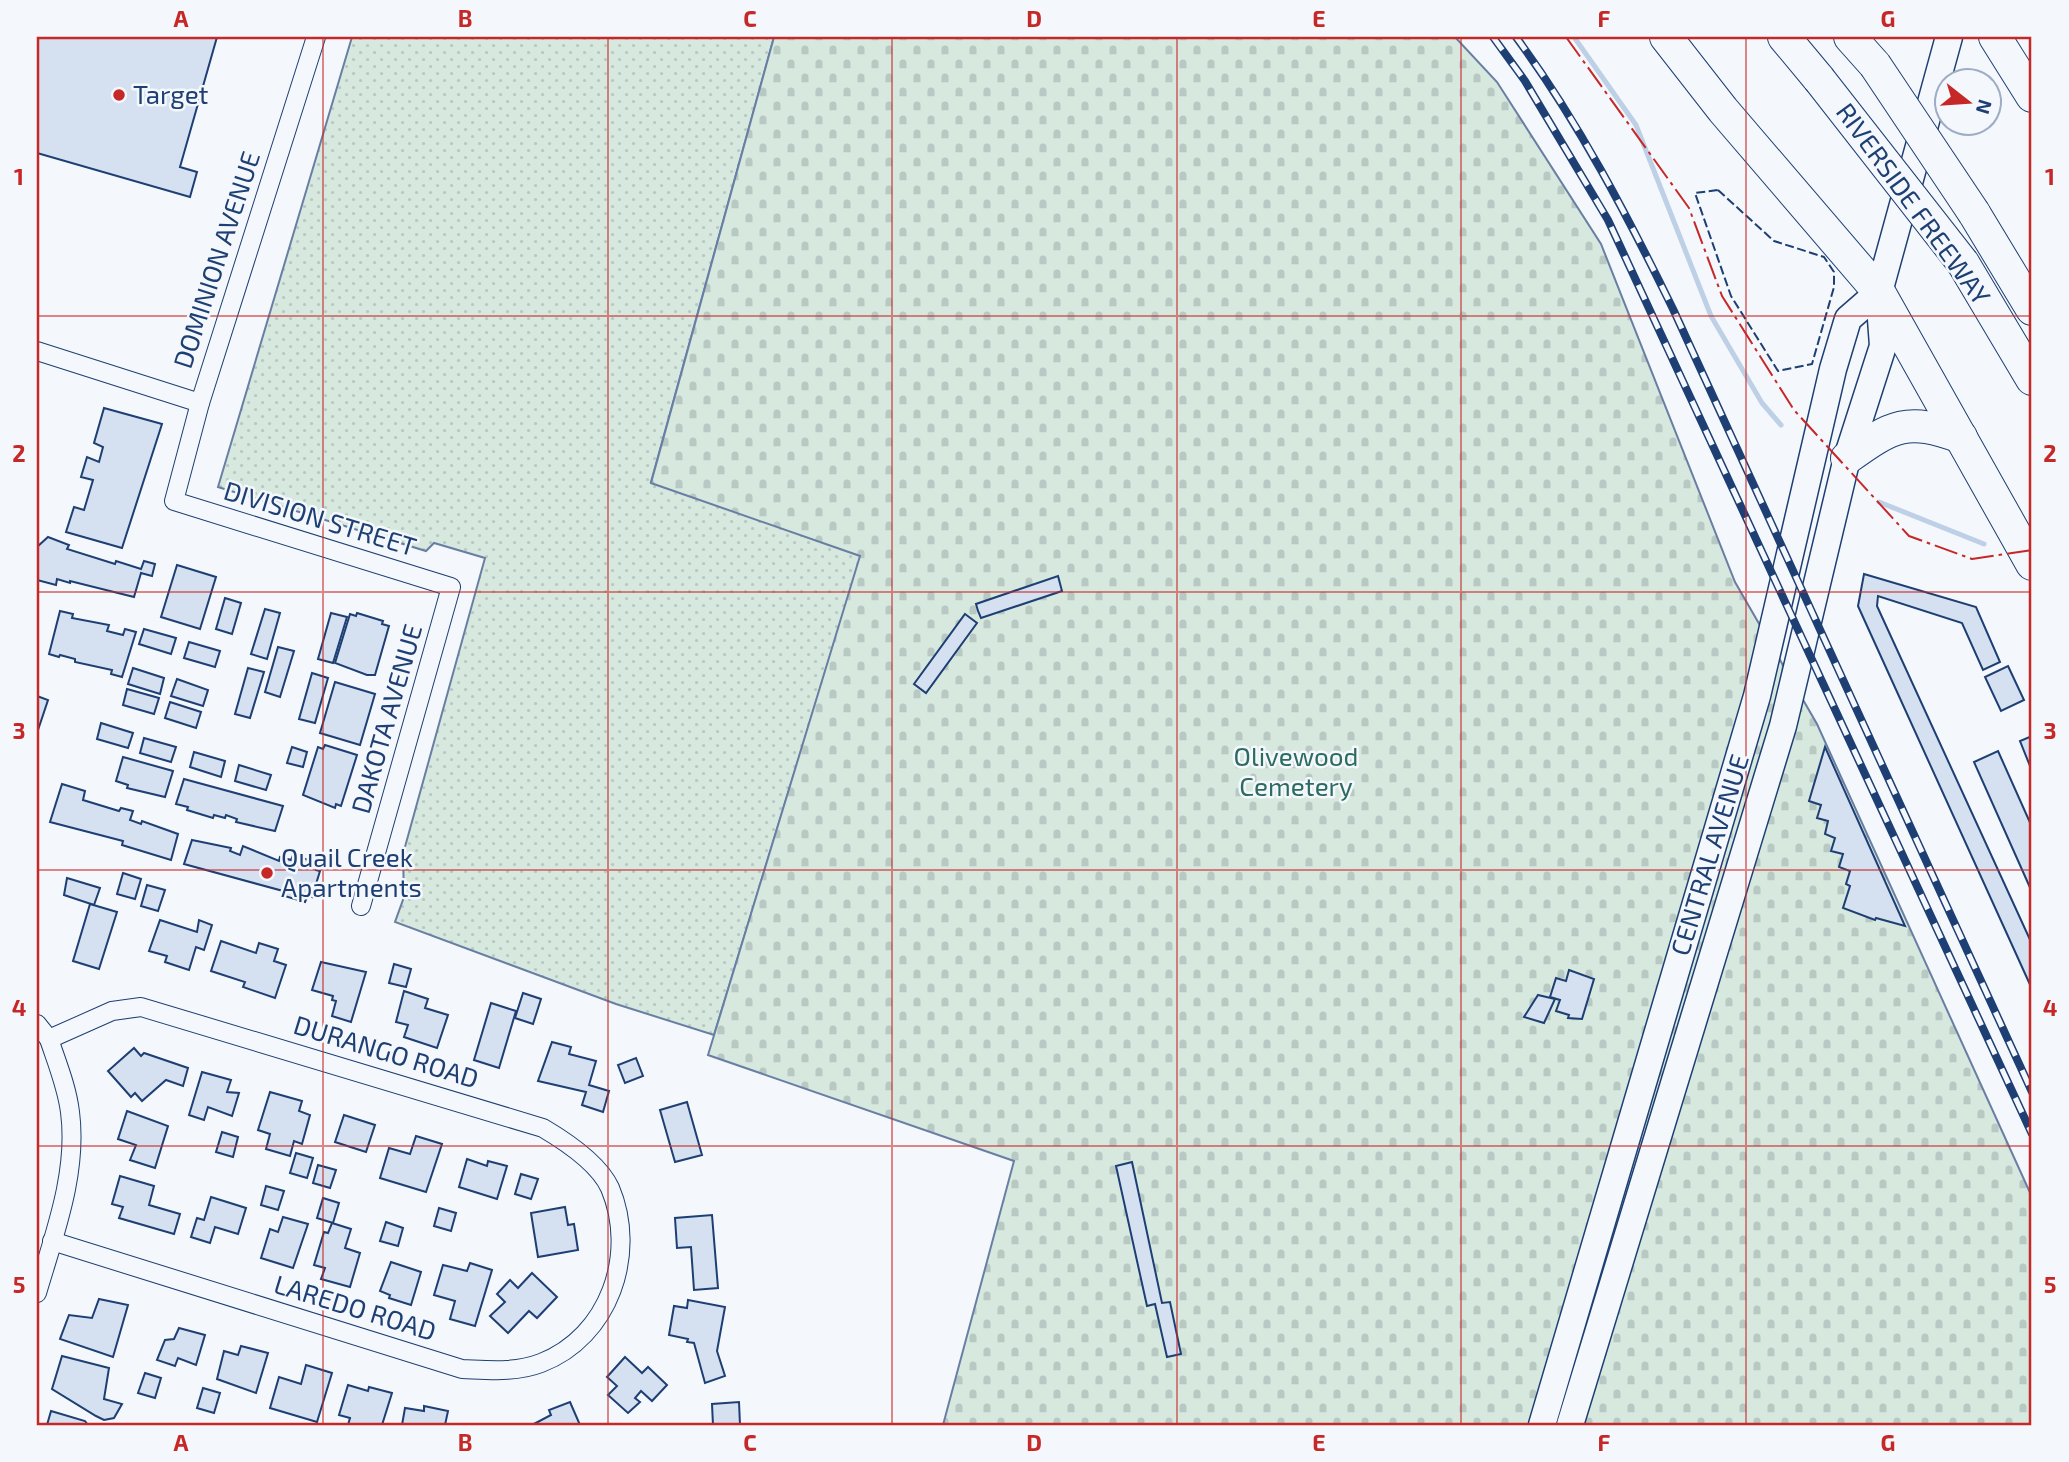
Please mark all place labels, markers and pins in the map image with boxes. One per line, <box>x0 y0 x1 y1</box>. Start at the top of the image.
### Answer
place label: Target <box>133 78 209 109</box>
marker: Target <box>111 87 127 103</box>
place label: Quail Creek Apartments <box>281 841 422 902</box>
marker: Quail Creek Apartments <box>259 865 275 881</box>

